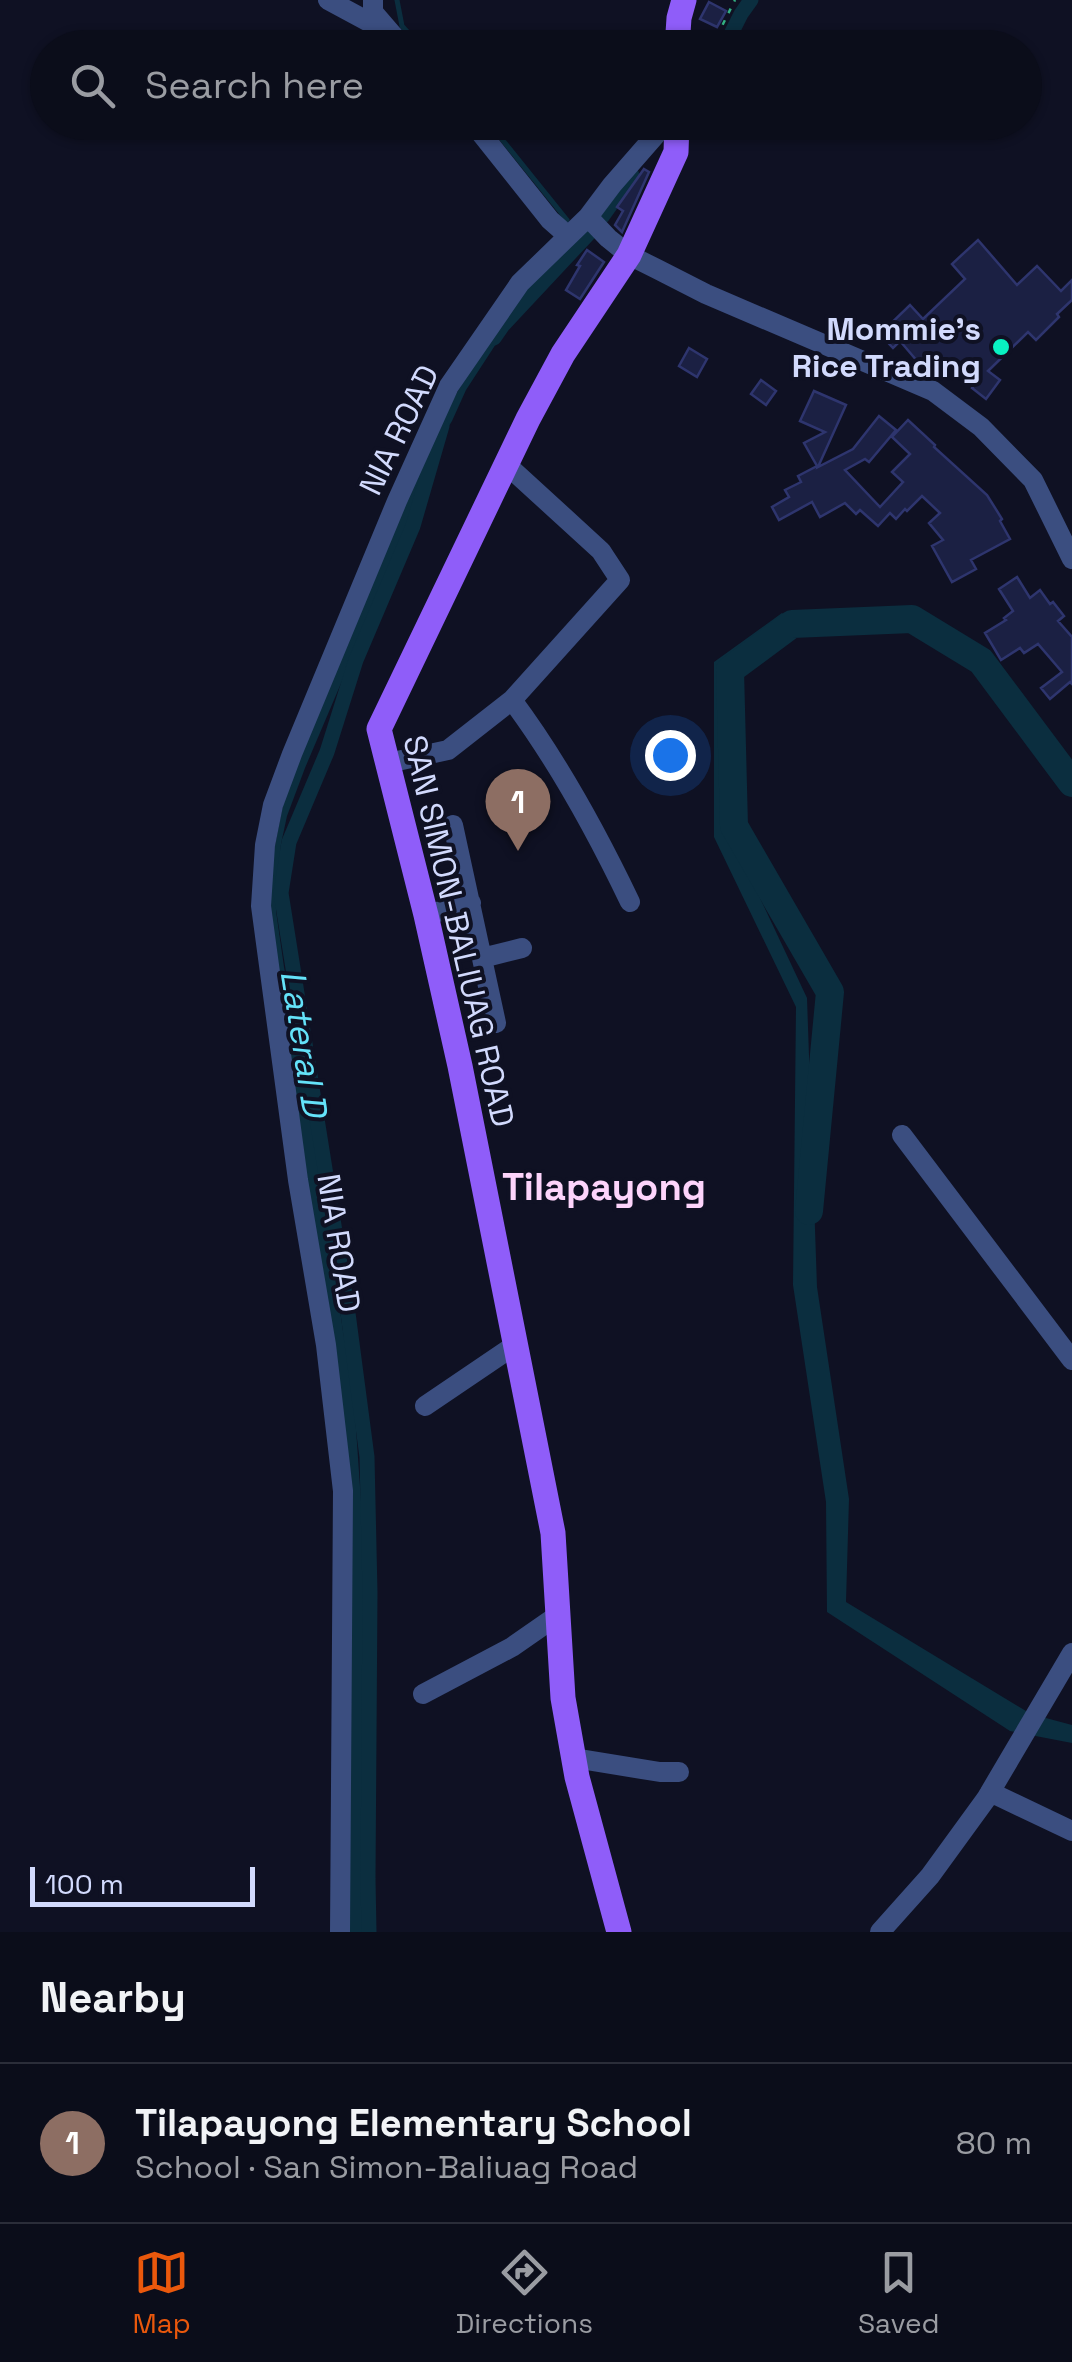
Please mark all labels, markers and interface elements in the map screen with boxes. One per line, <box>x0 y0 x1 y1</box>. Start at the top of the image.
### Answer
search box <box>30 30 1042 140</box>
icon: search <box>65 58 120 113</box>
text: Search here <box>145 61 364 109</box>
place label: Mommie's Rice Trading <box>792 309 981 386</box>
marker: Mommie's Rice Trading <box>990 336 1012 358</box>
street label: NIA ROAD <box>350 358 448 502</box>
your location <box>645 730 696 781</box>
street label: SAN SIMON-BALIUAG ROAD <box>394 731 524 1131</box>
pin: 1 <box>486 768 550 851</box>
water label: Lateral D <box>271 967 338 1123</box>
district label: Tilapayong <box>502 1163 706 1211</box>
street label: NIA ROAD <box>308 1171 370 1315</box>
scale bar <box>30 1862 255 1906</box>
text: 100 m <box>45 1866 124 1902</box>
text: Nearby <box>40 1971 186 2024</box>
text: Tilapayong Elementary School <box>135 2099 692 2147</box>
text: 1 <box>65 2123 80 2163</box>
text: 80 m <box>956 2123 1032 2163</box>
text: School · San Simon-Baliuag Road <box>135 2147 638 2187</box>
tab: Map <box>132 2245 191 2341</box>
tab: Directions <box>456 2245 593 2341</box>
tab: Saved <box>858 2245 940 2341</box>

